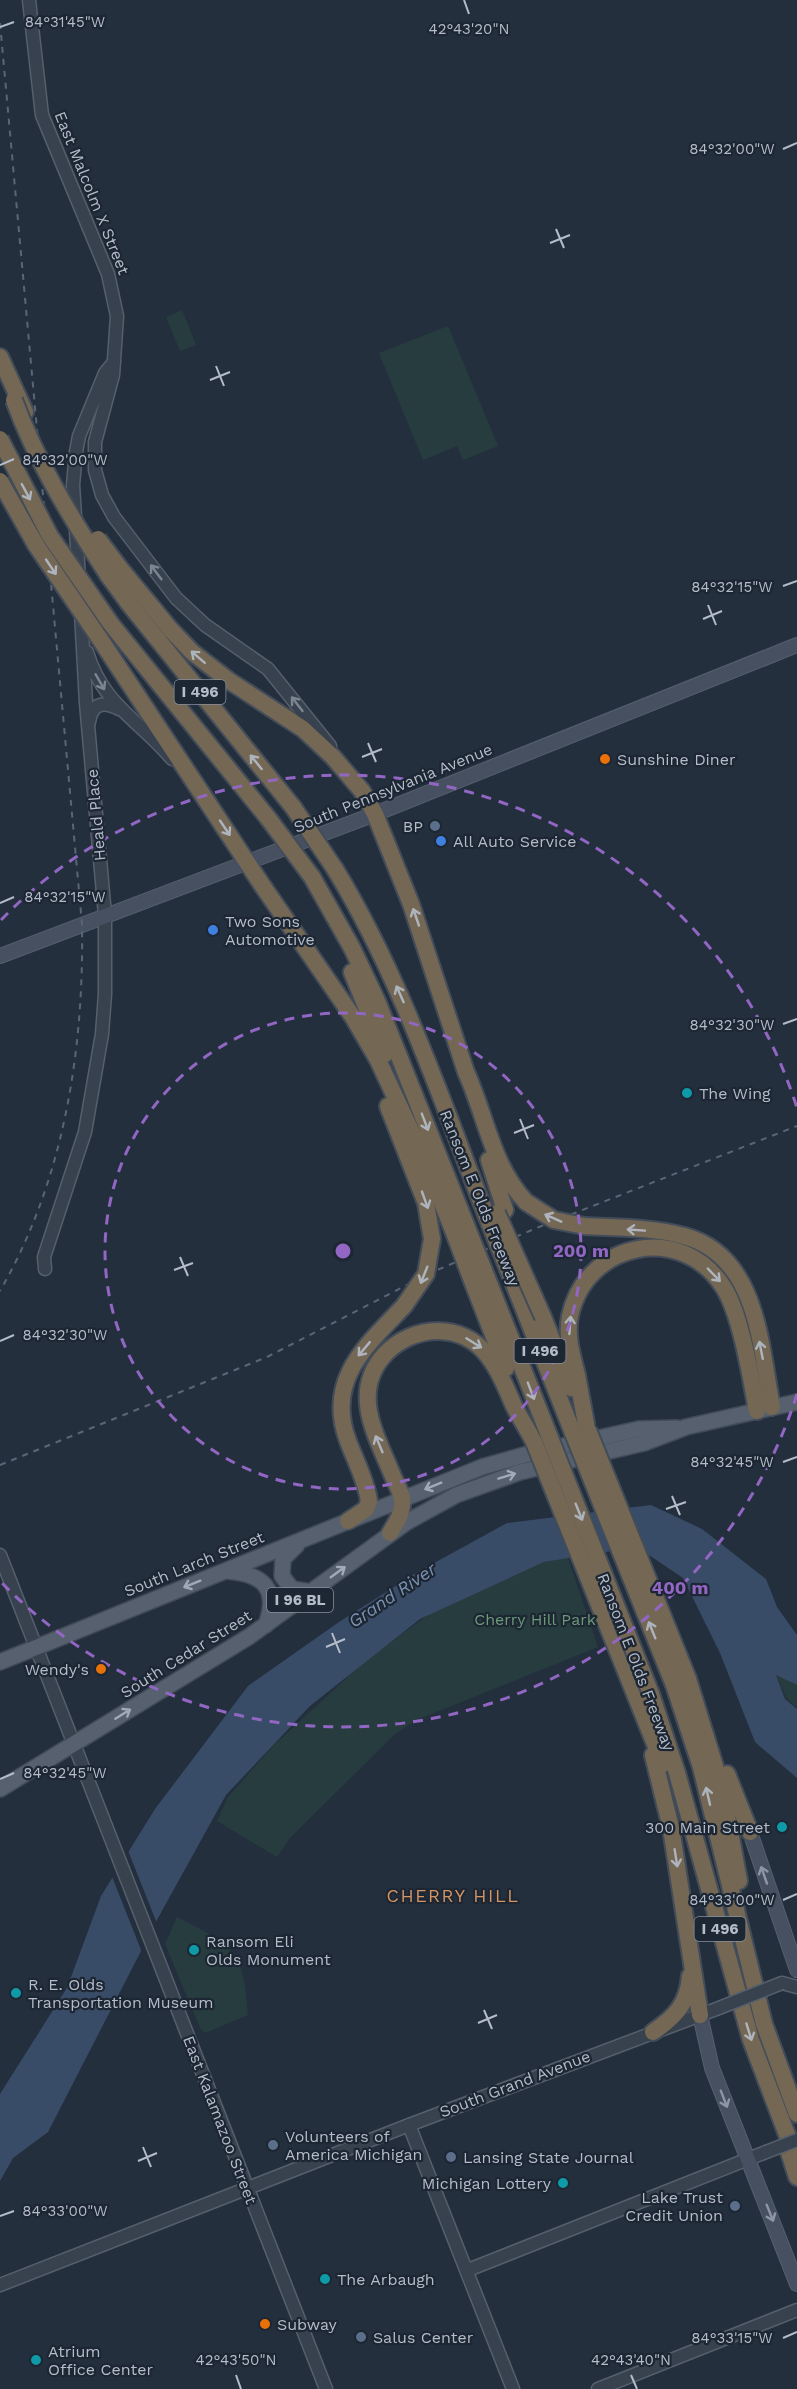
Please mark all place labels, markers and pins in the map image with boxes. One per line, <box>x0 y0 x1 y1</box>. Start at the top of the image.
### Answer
place label: Sunshine Diner <box>617 750 736 769</box>
marker: Sunshine Diner <box>598 752 612 766</box>
place label: BP <box>403 817 423 836</box>
marker: BP <box>428 819 442 833</box>
place label: All Auto Service <box>453 832 576 851</box>
marker: All Auto Service <box>434 834 448 848</box>
place label: Two Sons Automotive <box>225 912 315 949</box>
marker: Two Sons Automotive <box>206 923 220 937</box>
place label: The Wing <box>699 1084 771 1103</box>
marker: The Wing <box>680 1086 694 1100</box>
centre of rings <box>333 1241 353 1261</box>
place label: Wendy's <box>25 1660 89 1679</box>
marker: Wendy's <box>94 1662 108 1676</box>
place label: 300 Main Street <box>645 1818 770 1837</box>
marker: 300 Main Street <box>775 1820 789 1834</box>
place label: Ransom Eli Olds Monument <box>206 1932 331 1969</box>
marker: Ransom Eli Olds Monument <box>187 1943 201 1957</box>
place label: R. E. Olds Transportation Museum <box>28 1975 214 2012</box>
marker: R. E. Olds Transportation Museum <box>9 1986 23 2000</box>
place label: Volunteers of America Michigan <box>285 2127 422 2164</box>
marker: Volunteers of America Michigan <box>266 2138 280 2152</box>
place label: Lansing State Journal <box>463 2148 634 2167</box>
marker: Lansing State Journal <box>444 2150 458 2164</box>
place label: Michigan Lottery <box>422 2174 552 2193</box>
marker: Michigan Lottery <box>556 2176 570 2190</box>
place label: Lake Trust Credit Union <box>625 2188 723 2225</box>
marker: Lake Trust Credit Union <box>728 2199 742 2213</box>
place label: The Arbaugh <box>337 2270 435 2289</box>
marker: The Arbaugh <box>318 2272 332 2286</box>
place label: Subway <box>277 2315 338 2334</box>
marker: Subway <box>258 2317 272 2331</box>
place label: Salus Center <box>373 2328 474 2347</box>
marker: Salus Center <box>354 2330 368 2344</box>
place label: Atrium Office Center <box>48 2342 153 2379</box>
marker: Atrium Office Center <box>29 2353 43 2367</box>

